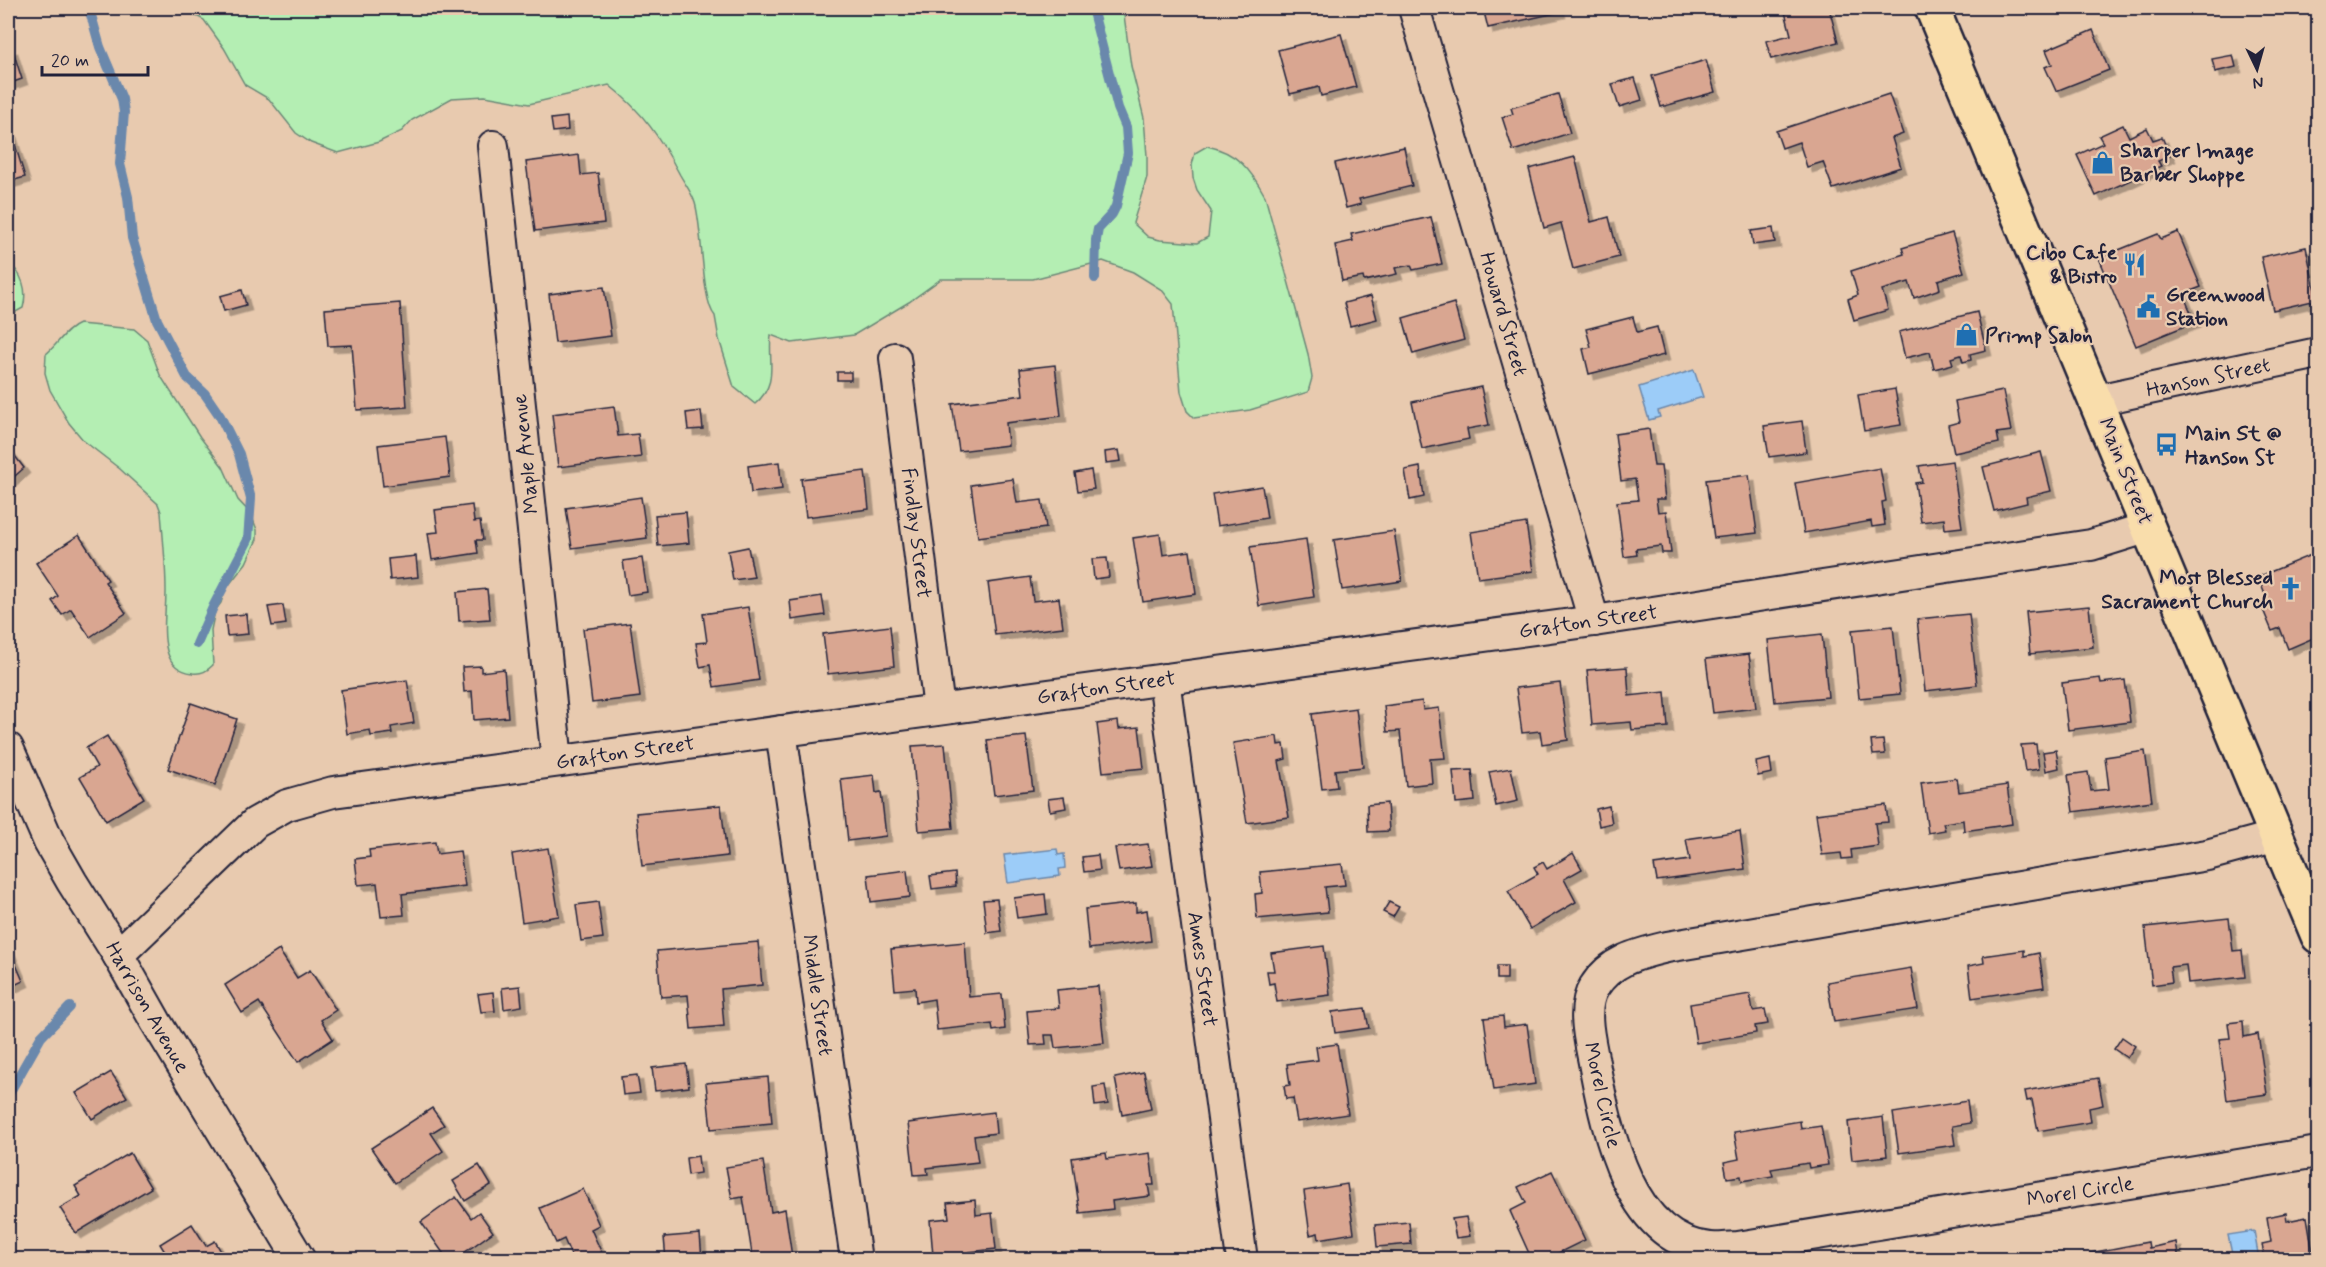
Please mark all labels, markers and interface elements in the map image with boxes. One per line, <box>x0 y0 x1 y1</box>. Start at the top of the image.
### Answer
scale bar <box>42 39 148 77</box>
north arrow <box>2227 39 2287 99</box>
text: 20 m <box>51 49 89 73</box>
text: N <box>2252 72 2264 93</box>
place label: Sharper Image Barber Shoppe <box>2120 137 2254 189</box>
shop icon: Sharper Image Barber Shoppe <box>2089 149 2115 175</box>
place label: Cibo Cafe & Bistro <box>2026 239 2118 291</box>
street label: Howard Street <box>1472 249 1534 380</box>
restaurant icon: Cibo Cafe & Bistro <box>2122 251 2148 277</box>
place label: Greenwood Station <box>2166 281 2265 333</box>
public building icon: Greenwood Station <box>2135 293 2161 319</box>
shop icon: Primp Salon <box>1954 322 1980 348</box>
place label: Primp Salon <box>1985 322 2093 350</box>
street label: Hanson Street <box>2144 351 2273 405</box>
street label: Maple Avenue <box>506 392 546 515</box>
street label: Main Street <box>2091 414 2159 529</box>
place label: Main St @ Hanson St <box>2185 420 2282 472</box>
bus stop icon: Main St @ Hanson St <box>2154 432 2180 458</box>
street label: Findlay Street <box>894 466 938 600</box>
place label: Most Blessed Sacrament Church <box>2101 564 2273 616</box>
church icon: Most Blessed Sacrament Church <box>2278 576 2304 602</box>
street label: Grafton Street <box>1517 598 1659 646</box>
street label: Grafton Street <box>1035 664 1177 712</box>
street label: Grafton Street <box>554 729 696 777</box>
street label: Ames Street <box>1180 910 1224 1029</box>
street label: Middle Street <box>795 933 839 1058</box>
street label: Harrison Avenue <box>98 937 196 1078</box>
street label: Morel Circle <box>1576 1039 1628 1151</box>
street label: Morel Circle <box>2025 1170 2136 1214</box>

